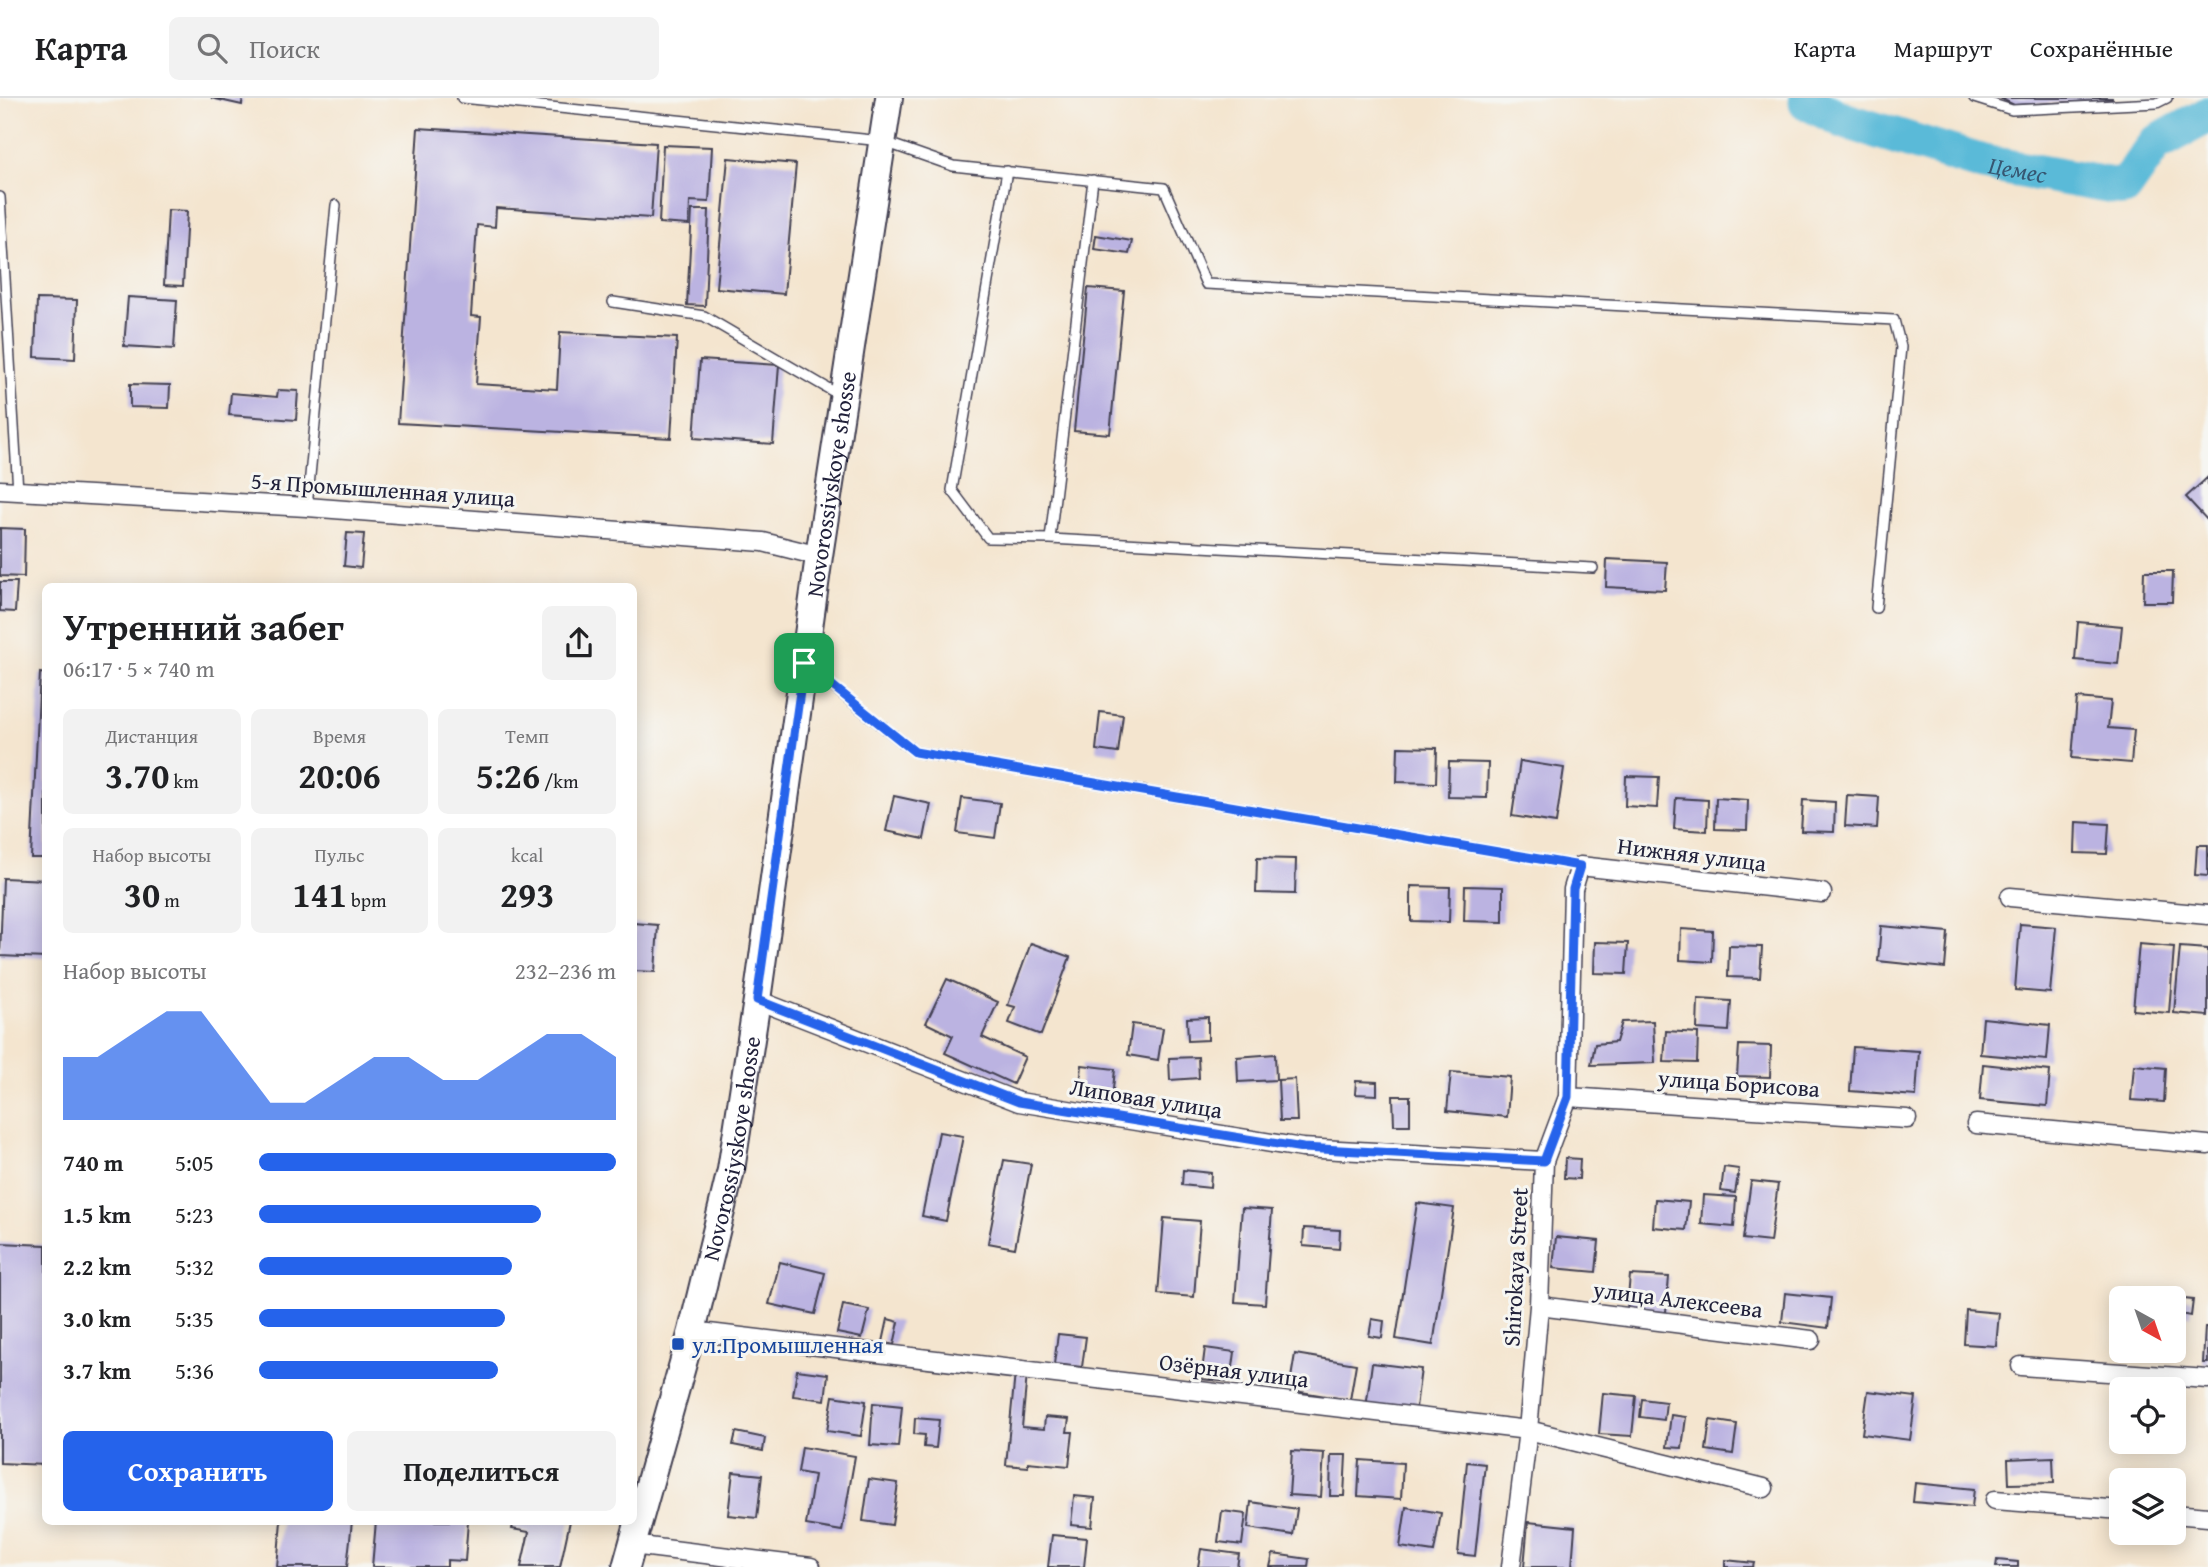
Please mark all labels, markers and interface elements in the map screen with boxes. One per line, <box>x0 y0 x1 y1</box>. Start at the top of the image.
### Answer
search box <box>169 17 659 80</box>
text: Карта <box>35 24 127 72</box>
icon: search <box>193 29 231 67</box>
text: Поиск <box>249 29 320 68</box>
text: Карта <box>1794 31 1856 66</box>
text: Маршрут <box>1894 31 1992 66</box>
text: Сохранённые <box>2030 31 2173 66</box>
water label: Цемес <box>1986 147 2050 192</box>
street label: Novorossiyskoye shosse <box>797 369 864 599</box>
street label: 5-я Промышленная улица <box>250 463 516 515</box>
text: Утренний забег <box>63 598 344 654</box>
button: share <box>542 606 616 680</box>
pin <box>774 633 834 693</box>
icon: arrive <box>785 644 823 682</box>
text: 06:17 · 5 × 740 m <box>63 652 215 685</box>
text: Дистанция <box>105 722 198 750</box>
text: Время <box>313 722 366 750</box>
text: Темп <box>505 722 549 750</box>
text: 3.70 <box>105 750 169 801</box>
text: 20:06 <box>298 750 381 801</box>
text: 5:26 <box>476 750 540 801</box>
text: km <box>169 767 199 795</box>
text: /km <box>540 767 578 795</box>
street label: Нижняя улица <box>1616 829 1768 879</box>
text: Набор высоты <box>92 841 211 869</box>
text: Пульс <box>315 841 364 869</box>
text: kcal <box>511 841 543 869</box>
text: 30 <box>124 869 160 920</box>
text: 141 <box>292 869 347 920</box>
text: 293 <box>500 869 554 920</box>
text: m <box>160 886 180 914</box>
text: bpm <box>347 886 387 914</box>
text: Набор высоты <box>63 954 207 987</box>
text: 232–236 m <box>515 954 616 987</box>
street label: Novorossiyskoye shosse <box>693 1034 768 1264</box>
street label: улица Борисова <box>1656 1061 1821 1105</box>
street label: Липовая улица <box>1067 1070 1225 1126</box>
text: 740 m <box>63 1146 124 1179</box>
text: 5:05 <box>175 1146 214 1179</box>
street label: Shirokaya Street <box>1494 1187 1536 1347</box>
text: 1.5 km <box>63 1198 131 1231</box>
text: 5:23 <box>175 1198 214 1231</box>
text: 2.2 km <box>63 1250 131 1283</box>
text: 5:32 <box>175 1250 214 1283</box>
street label: улица Алексеева <box>1590 1272 1765 1326</box>
north arrow <box>2109 1286 2186 1363</box>
map controls <box>2109 1286 2186 1545</box>
text: 3.0 km <box>63 1302 131 1335</box>
text: 5:35 <box>175 1302 214 1335</box>
place label: ул.Промышленная <box>691 1328 884 1361</box>
marker: ул.Промышленная <box>670 1336 686 1352</box>
street label: Озёрная улица <box>1157 1344 1311 1396</box>
text: 3.7 km <box>63 1354 131 1387</box>
text: 5:36 <box>175 1354 214 1387</box>
button: locate <box>2109 1377 2186 1454</box>
button: Сохранить <box>63 1431 333 1511</box>
button: Поделиться <box>347 1431 616 1511</box>
button: layers <box>2109 1468 2186 1545</box>

